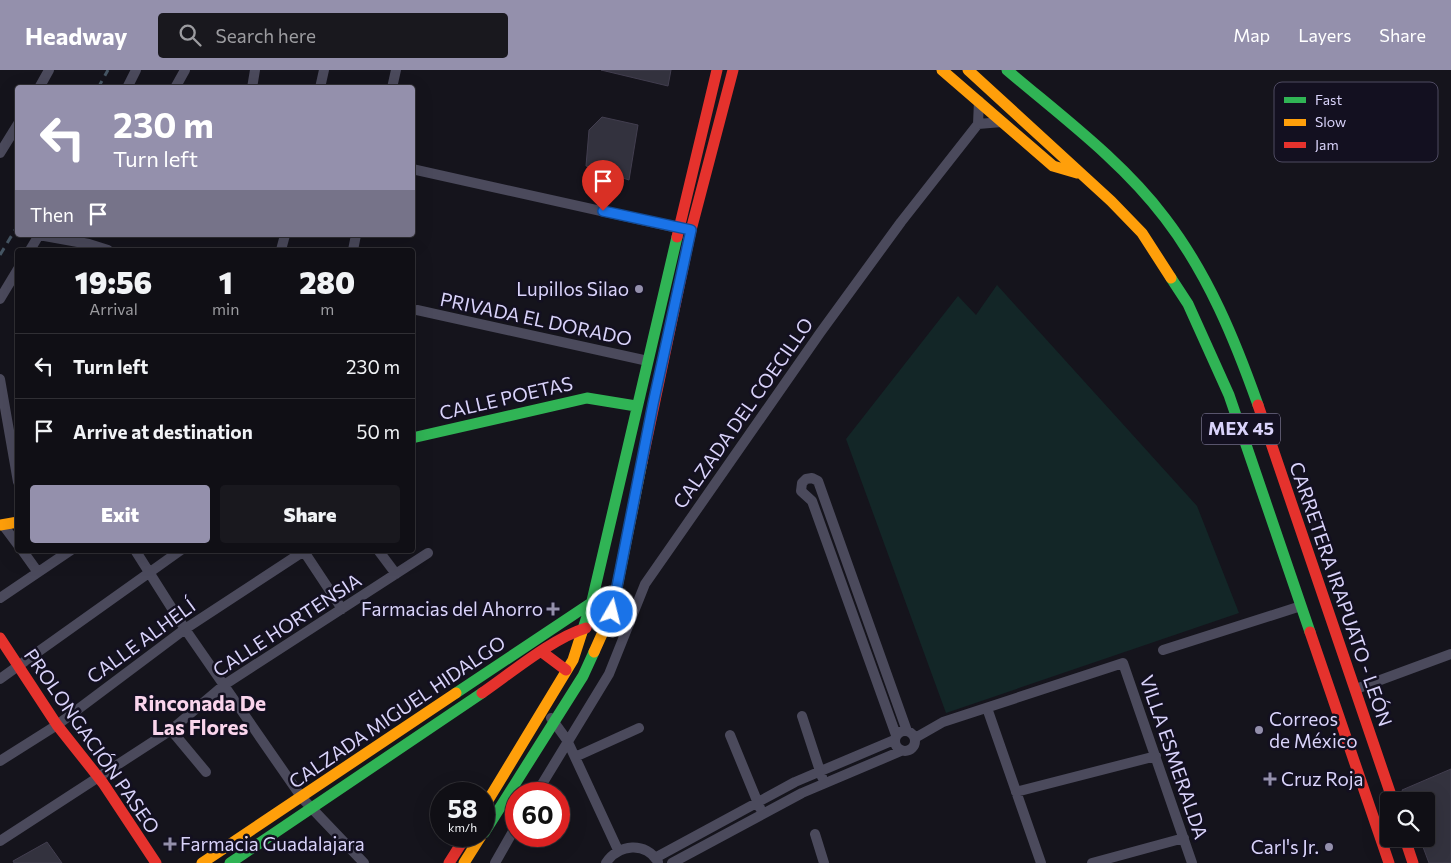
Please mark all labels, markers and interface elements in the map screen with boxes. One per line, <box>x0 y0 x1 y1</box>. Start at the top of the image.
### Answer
search box <box>158 13 508 58</box>
text: Headway <box>25 21 128 50</box>
icon: search <box>176 21 204 49</box>
text: Search here <box>216 24 316 47</box>
text: Map <box>1233 24 1270 46</box>
text: Layers <box>1298 24 1351 46</box>
text: Share <box>1379 24 1426 46</box>
legend <box>1274 82 1438 162</box>
text: Fast <box>1315 91 1342 108</box>
text: 230 m <box>113 102 214 145</box>
icon: left <box>30 105 95 170</box>
text: Slow <box>1315 113 1346 130</box>
text: Jam <box>1315 136 1339 153</box>
text: Turn left <box>113 145 198 172</box>
pin <box>582 160 624 211</box>
icon: arrive <box>589 167 617 195</box>
icon: arrive <box>84 200 112 228</box>
text: Then <box>30 203 74 226</box>
text: 19:56 <box>75 263 152 300</box>
text: 1 <box>219 263 233 300</box>
text: 280 <box>299 263 355 300</box>
place label: Lupillos Silao <box>516 277 629 300</box>
marker: Lupillos Silao <box>633 283 645 295</box>
street label: PRIVADA EL DORADO <box>438 287 634 350</box>
text: Arrival <box>89 299 138 318</box>
text: min <box>212 299 239 318</box>
text: m <box>320 299 334 318</box>
street label: CALZADA DEL COECILLO <box>668 313 817 513</box>
icon: left <box>30 352 58 380</box>
text: Turn left <box>73 355 148 378</box>
text: 230 m <box>346 355 400 378</box>
street label: CALLE POETAS <box>437 371 575 424</box>
road number: MEX 45 <box>1202 414 1280 444</box>
icon: arrive <box>30 417 58 445</box>
text: Arrive at destination <box>73 420 253 443</box>
text: 50 m <box>356 420 400 443</box>
street label: CARRETERA IRAPUATO - LEÓN <box>1285 458 1399 729</box>
button: Exit <box>30 485 210 543</box>
button: Share <box>220 485 400 543</box>
street label: CALLE HORTENSIA <box>208 568 365 681</box>
position arrow <box>585 585 637 637</box>
street label: CALLE ALHELÍ <box>82 593 200 688</box>
place label: Farmacias del Ahorro <box>361 597 543 620</box>
marker: Farmacias del Ahorro <box>547 603 559 615</box>
street label: CALZADA MIGUEL HIDALGO <box>284 630 509 793</box>
street label: PROLONGACIÓN PASEO <box>20 643 166 838</box>
street label: VILLA ESMERALDA <box>1136 672 1213 842</box>
district label: Rinconada De Las Flores <box>134 690 266 739</box>
place label: Correos de México <box>1269 707 1358 752</box>
marker: Correos de México <box>1253 724 1265 736</box>
place label: Cruz Roja <box>1281 767 1364 790</box>
marker: Cruz Roja <box>1263 772 1277 786</box>
speed limit sign: 60 <box>505 782 570 847</box>
map controls <box>1380 792 1435 847</box>
button: search <box>1380 792 1435 847</box>
text: 58 <box>447 793 478 823</box>
text: km/h <box>448 820 477 834</box>
place label: Farmacia Guadalajara <box>180 832 365 855</box>
place label: Carl's Jr. <box>1251 835 1319 858</box>
marker: Farmacia Guadalajara <box>164 838 176 850</box>
marker: Carl's Jr. <box>1323 841 1335 853</box>

